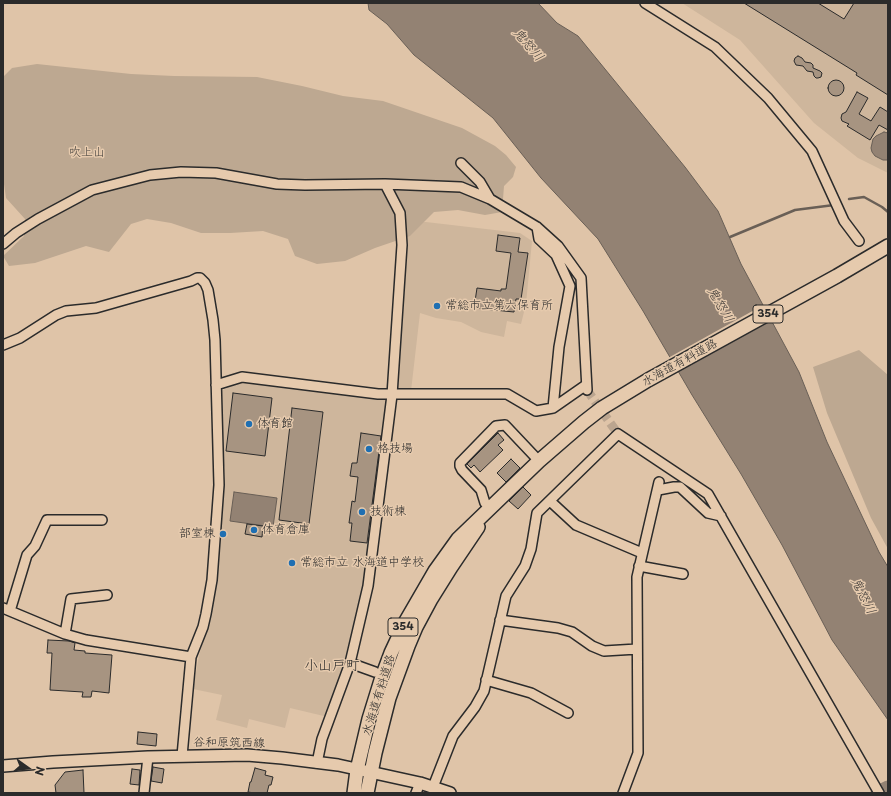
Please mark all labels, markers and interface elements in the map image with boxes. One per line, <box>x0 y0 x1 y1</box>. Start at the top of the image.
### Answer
water label: 鬼怒川 <box>509 25 547 65</box>
park label: 吹上山 <box>69 146 105 160</box>
water label: 鬼怒川 <box>703 284 737 326</box>
place label: 常総市立第六保育所 <box>445 299 553 313</box>
marker: 常総市立第六保育所 <box>432 301 442 311</box>
road number: 354 <box>753 305 783 323</box>
street label: 水海道有料道路 <box>640 336 720 390</box>
place label: 体育館 <box>257 417 293 431</box>
marker: 体育館 <box>244 419 254 429</box>
place label: 格技場 <box>377 442 413 456</box>
marker: 格技場 <box>364 444 374 454</box>
place label: 技術棟 <box>370 505 406 519</box>
marker: 技術棟 <box>357 507 367 517</box>
place label: 体育倉庫 <box>262 523 310 537</box>
marker: 体育倉庫 <box>249 525 259 535</box>
place label: 部室棟 <box>179 527 215 541</box>
marker: 部室棟 <box>218 529 228 539</box>
place label: 常総市立 水海道中学校 <box>300 556 424 570</box>
marker: 常総市立 水海道中学校 <box>287 558 297 568</box>
water label: 鬼怒川 <box>847 575 879 617</box>
road number: 354 <box>388 618 418 636</box>
street label: 水海道有料道路 <box>360 653 398 737</box>
district label: 小山戸町 <box>304 658 360 674</box>
street label: 谷和原筑西線 <box>193 735 265 751</box>
north arrow <box>8 748 48 788</box>
text: N <box>31 765 49 777</box>

